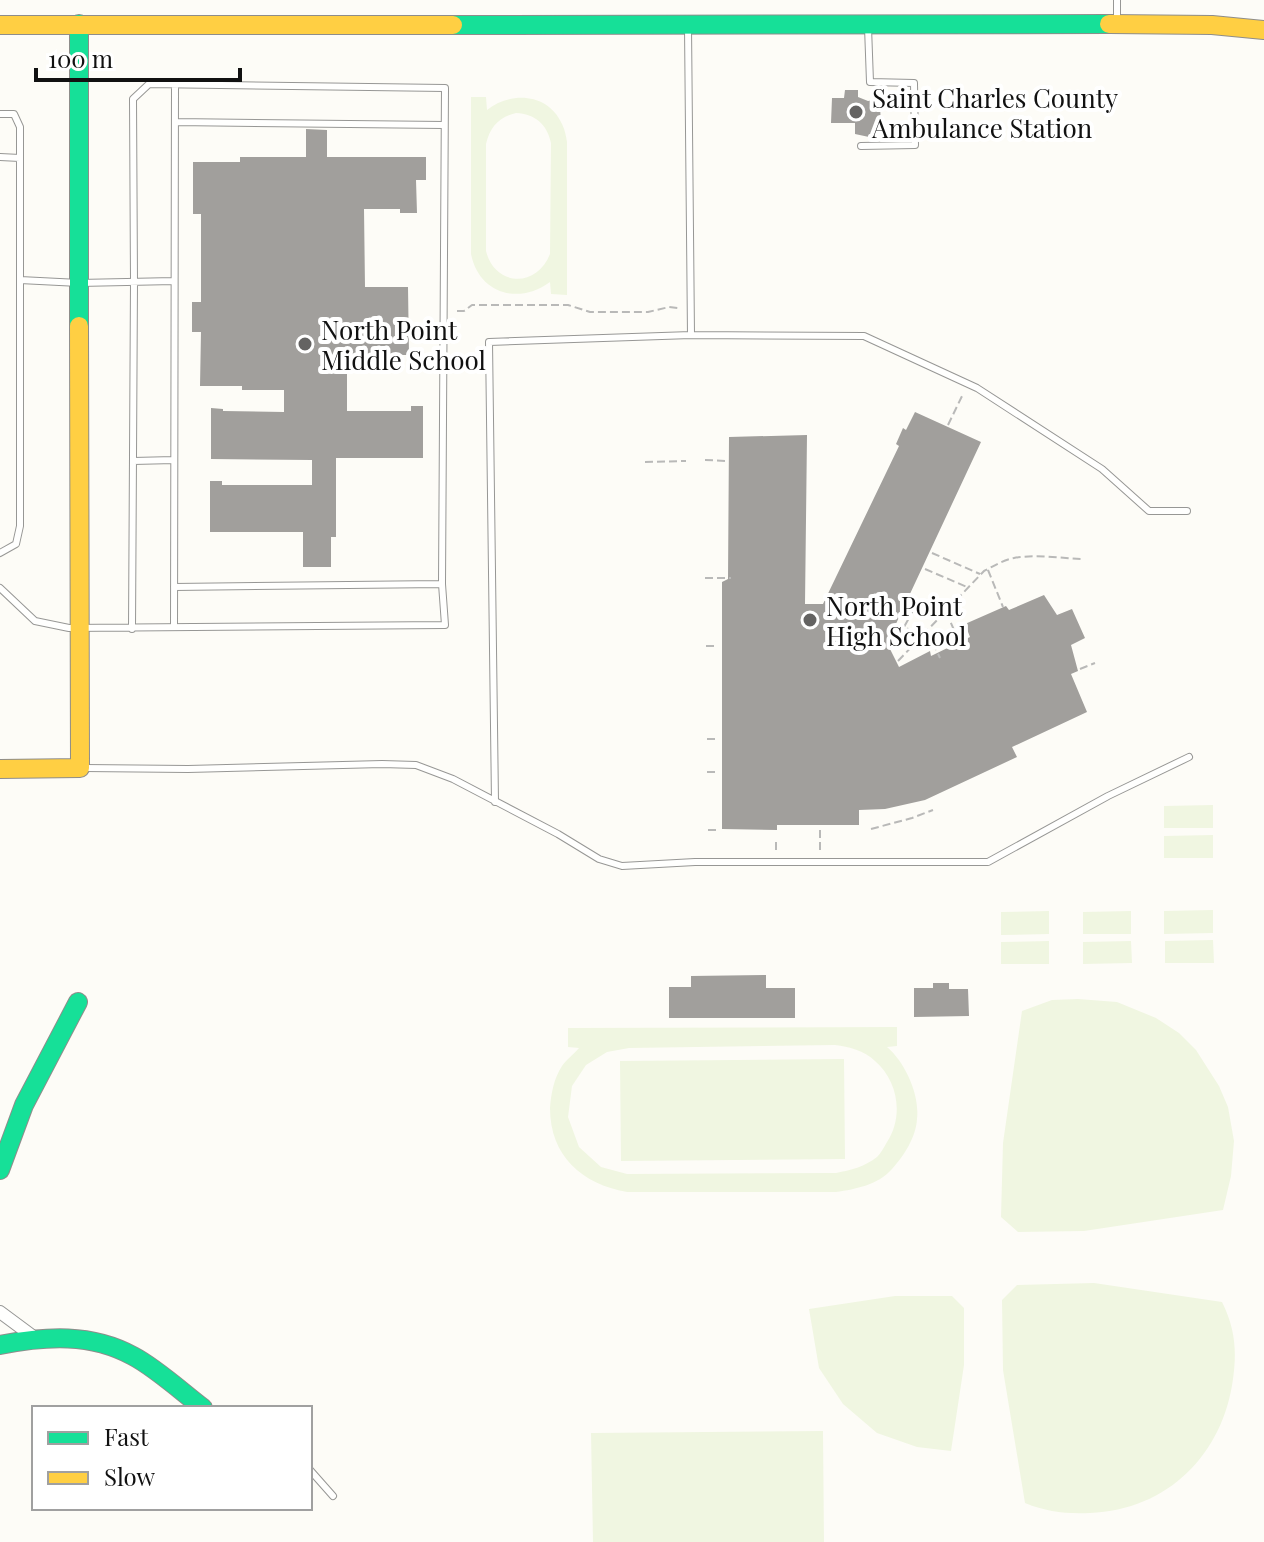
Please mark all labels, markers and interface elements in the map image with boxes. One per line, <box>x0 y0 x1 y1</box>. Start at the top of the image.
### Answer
scale bar <box>36 32 240 82</box>
text: 100 m <box>48 42 113 74</box>
place label: Saint Charles County Ambulance Station <box>871 80 1118 145</box>
marker: Saint Charles County Ambulance Station <box>847 103 865 121</box>
place label: North Point Middle School <box>321 312 486 377</box>
marker: North Point Middle School <box>296 335 314 353</box>
place label: North Point High School <box>826 588 966 653</box>
marker: North Point High School <box>801 611 819 629</box>
legend <box>32 1406 312 1510</box>
text: Fast <box>104 1420 149 1452</box>
text: Slow <box>104 1460 156 1492</box>

